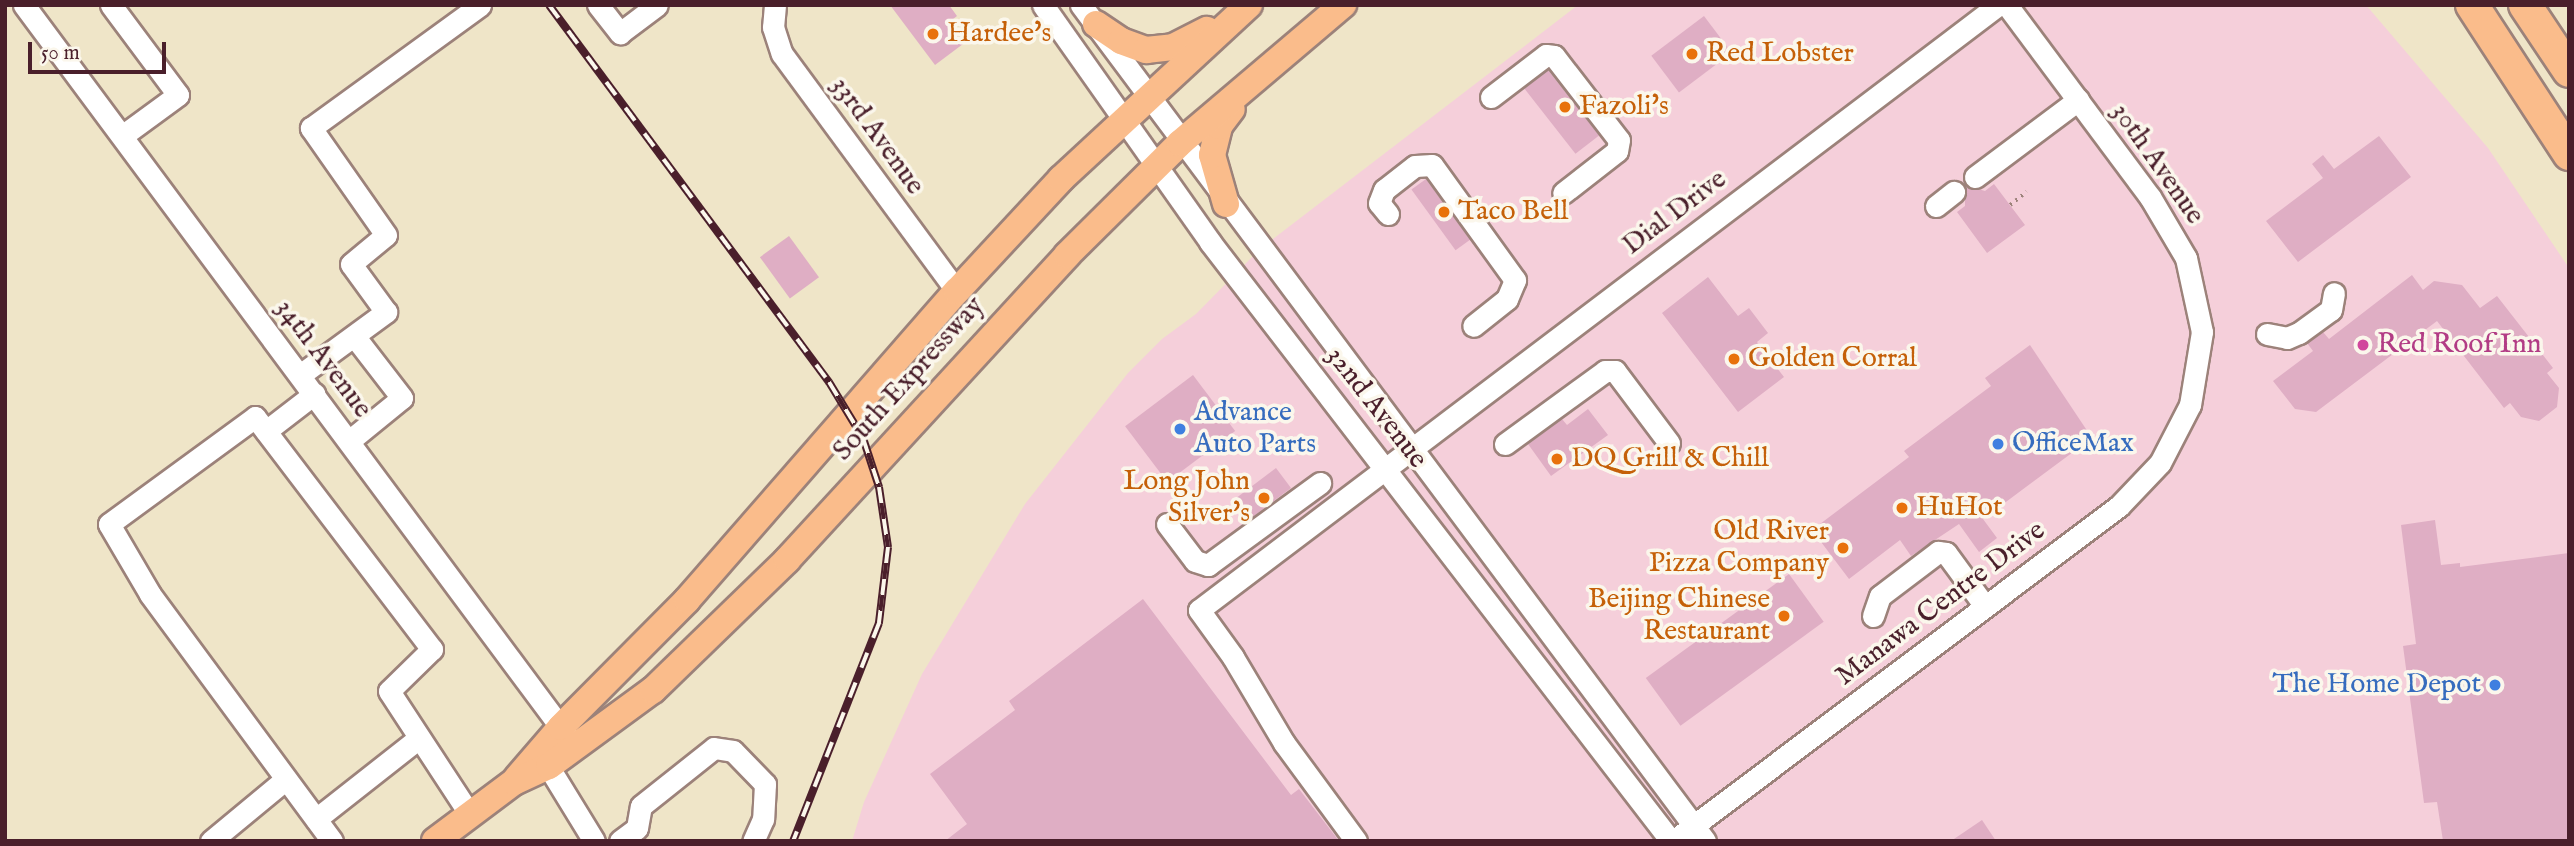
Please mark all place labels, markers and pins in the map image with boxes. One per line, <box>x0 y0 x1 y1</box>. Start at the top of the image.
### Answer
place label: Hardee's <box>947 17 1051 51</box>
marker: Hardee's <box>925 26 941 42</box>
place label: Red Lobster <box>1706 37 1854 71</box>
marker: Red Lobster <box>1684 46 1700 62</box>
place label: Fazoli's <box>1579 90 1669 124</box>
marker: Fazoli's <box>1557 99 1573 115</box>
place label: Taco Bell <box>1458 195 1568 229</box>
marker: Taco Bell <box>1436 204 1452 220</box>
place label: Red Roof Inn <box>2377 328 2541 362</box>
marker: Red Roof Inn <box>2355 337 2371 353</box>
place label: Golden Corral <box>1748 342 1917 376</box>
marker: Golden Corral <box>1726 351 1742 367</box>
place label: Advance Auto Parts <box>1194 396 1316 462</box>
marker: Advance Auto Parts <box>1172 421 1188 437</box>
place label: OfficeMax <box>2012 427 2134 461</box>
marker: OfficeMax <box>1990 436 2006 452</box>
place label: DQ Grill & Chill <box>1571 442 1769 476</box>
marker: DQ Grill & Chill <box>1549 451 1565 467</box>
place label: Long John Silver's <box>1123 465 1250 531</box>
marker: Long John Silver's <box>1256 490 1272 506</box>
place label: HuHot <box>1916 491 2002 525</box>
marker: HuHot <box>1894 500 1910 516</box>
place label: Old River Pizza Company <box>1649 515 1829 581</box>
marker: Old River Pizza Company <box>1835 540 1851 556</box>
place label: Beijing Chinese Restaurant <box>1588 583 1770 649</box>
marker: Beijing Chinese Restaurant <box>1776 608 1792 624</box>
place label: The Home Depot <box>2272 668 2481 702</box>
marker: The Home Depot <box>2487 677 2503 693</box>

